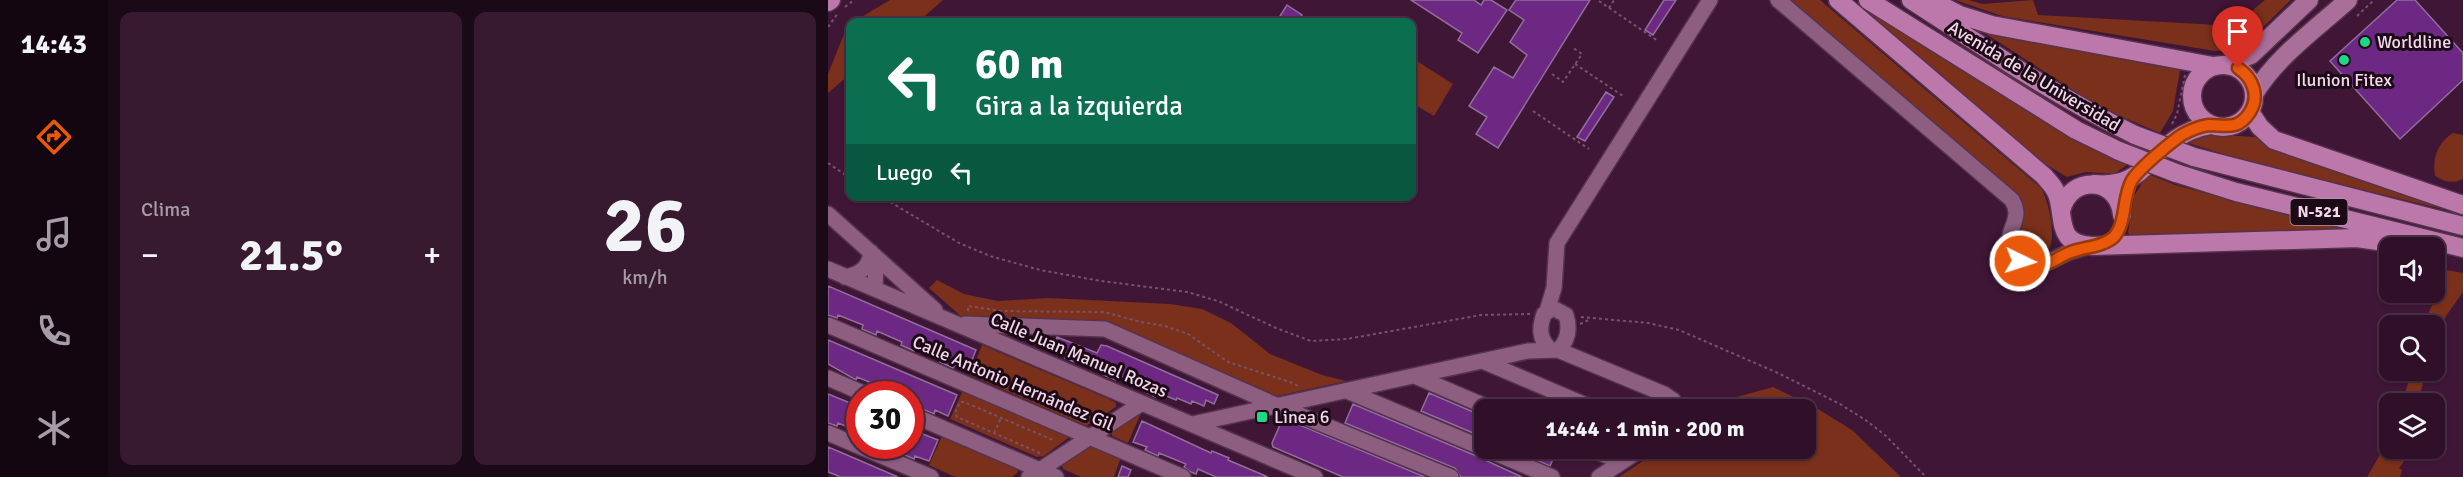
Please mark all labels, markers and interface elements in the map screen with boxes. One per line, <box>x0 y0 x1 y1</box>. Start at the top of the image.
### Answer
pin <box>2212 6 2263 68</box>
icon: arrive <box>2221 15 2254 48</box>
street label: Avenida de la Universidad <box>1944 16 2124 136</box>
text: 14:43 <box>21 28 87 61</box>
place label: Worldline <box>2377 31 2451 53</box>
marker: Worldline <box>2358 35 2372 49</box>
text: 60 m <box>975 39 1064 90</box>
icon: left <box>876 42 954 120</box>
marker: Ilunion Fitex <box>2337 53 2351 67</box>
place label: Ilunion Fitex <box>2296 69 2393 91</box>
text: Gira a la izquierda <box>975 90 1183 123</box>
icon: directions <box>33 116 75 158</box>
icon: left <box>945 156 978 189</box>
text: Luego <box>876 159 933 186</box>
text: 26 <box>603 178 687 274</box>
text: Clima <box>141 197 190 222</box>
road number: N-521 <box>2290 199 2348 225</box>
icon: music <box>33 213 75 255</box>
text: 21.5° <box>239 228 343 283</box>
position arrow <box>1988 229 2052 293</box>
text: − <box>141 235 159 276</box>
text: + <box>423 235 441 276</box>
map controls <box>2379 237 2445 459</box>
button: sound <box>2379 237 2445 303</box>
text: km/h <box>622 265 668 290</box>
street label: Calle Juan Manuel Rozas <box>987 308 1171 402</box>
icon: phone <box>33 310 75 352</box>
button: search <box>2379 315 2445 381</box>
street label: Calle Antonio Hernández Gil <box>909 331 1117 435</box>
speed limit sign: 30 <box>846 381 924 459</box>
button: layers <box>2379 393 2445 459</box>
place label: Linea 6 <box>1274 406 1330 428</box>
icon: climate <box>33 407 75 449</box>
marker: Linea 6 <box>1255 410 1269 424</box>
text: 14:44 · 1 min · 200 m <box>1545 415 1745 442</box>

